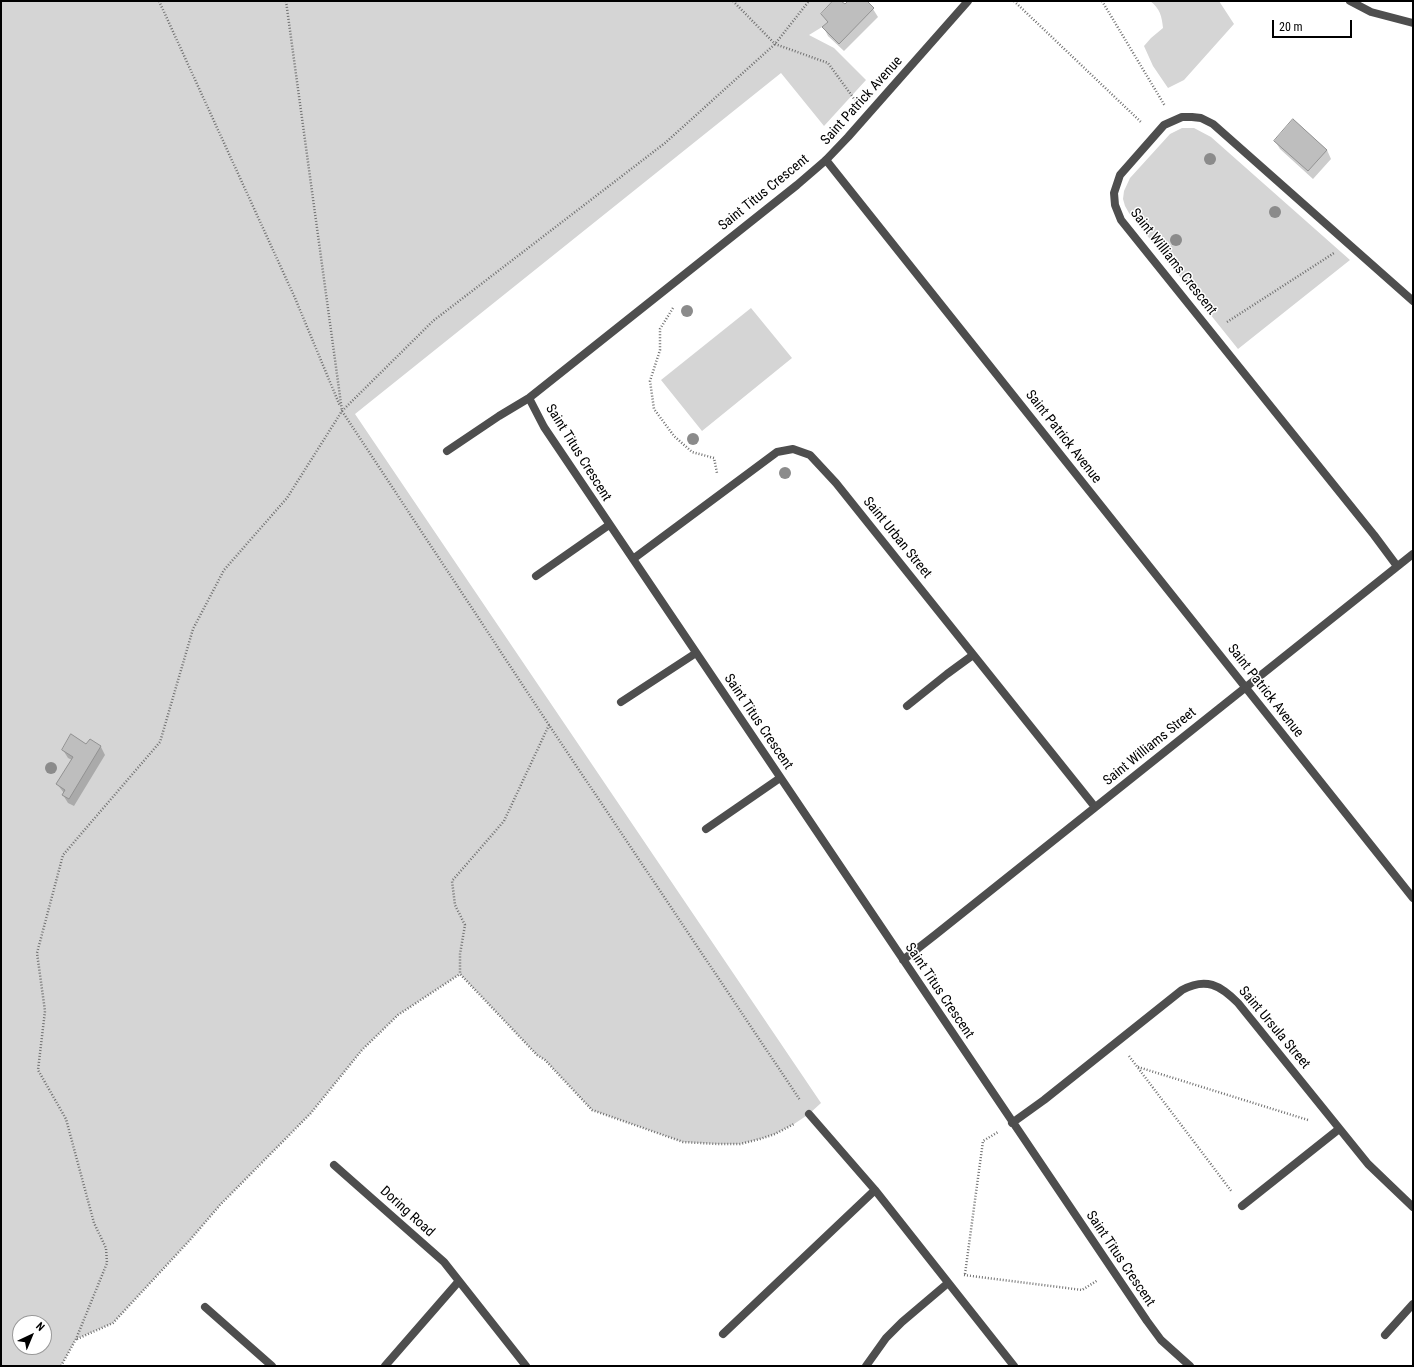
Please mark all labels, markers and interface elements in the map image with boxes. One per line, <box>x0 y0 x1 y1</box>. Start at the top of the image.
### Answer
scale bar <box>1274 12 1354 38</box>
text: 20 m <box>1279 20 1303 34</box>
street label: Saint Patrick Avenue <box>818 53 906 149</box>
street label: Saint Titus Crescent <box>715 151 813 235</box>
street label: Saint Williams Crescent <box>1126 205 1220 319</box>
street label: Saint Patrick Avenue <box>1021 387 1105 487</box>
street label: Saint Titus Crescent <box>541 401 615 505</box>
street label: Saint Urban Street <box>859 494 935 582</box>
street label: Saint Patrick Avenue <box>1223 641 1307 741</box>
street label: Saint Titus Crescent <box>720 671 796 773</box>
street label: Saint Williams Street <box>1100 704 1200 790</box>
street label: Saint Titus Crescent <box>901 940 977 1042</box>
street label: Saint Ursula Street <box>1235 983 1313 1073</box>
street label: Doring Road <box>376 1183 438 1241</box>
street label: Saint Titus Crescent <box>1082 1208 1158 1310</box>
north arrow <box>12 1315 52 1355</box>
text: N <box>33 1320 47 1334</box>

